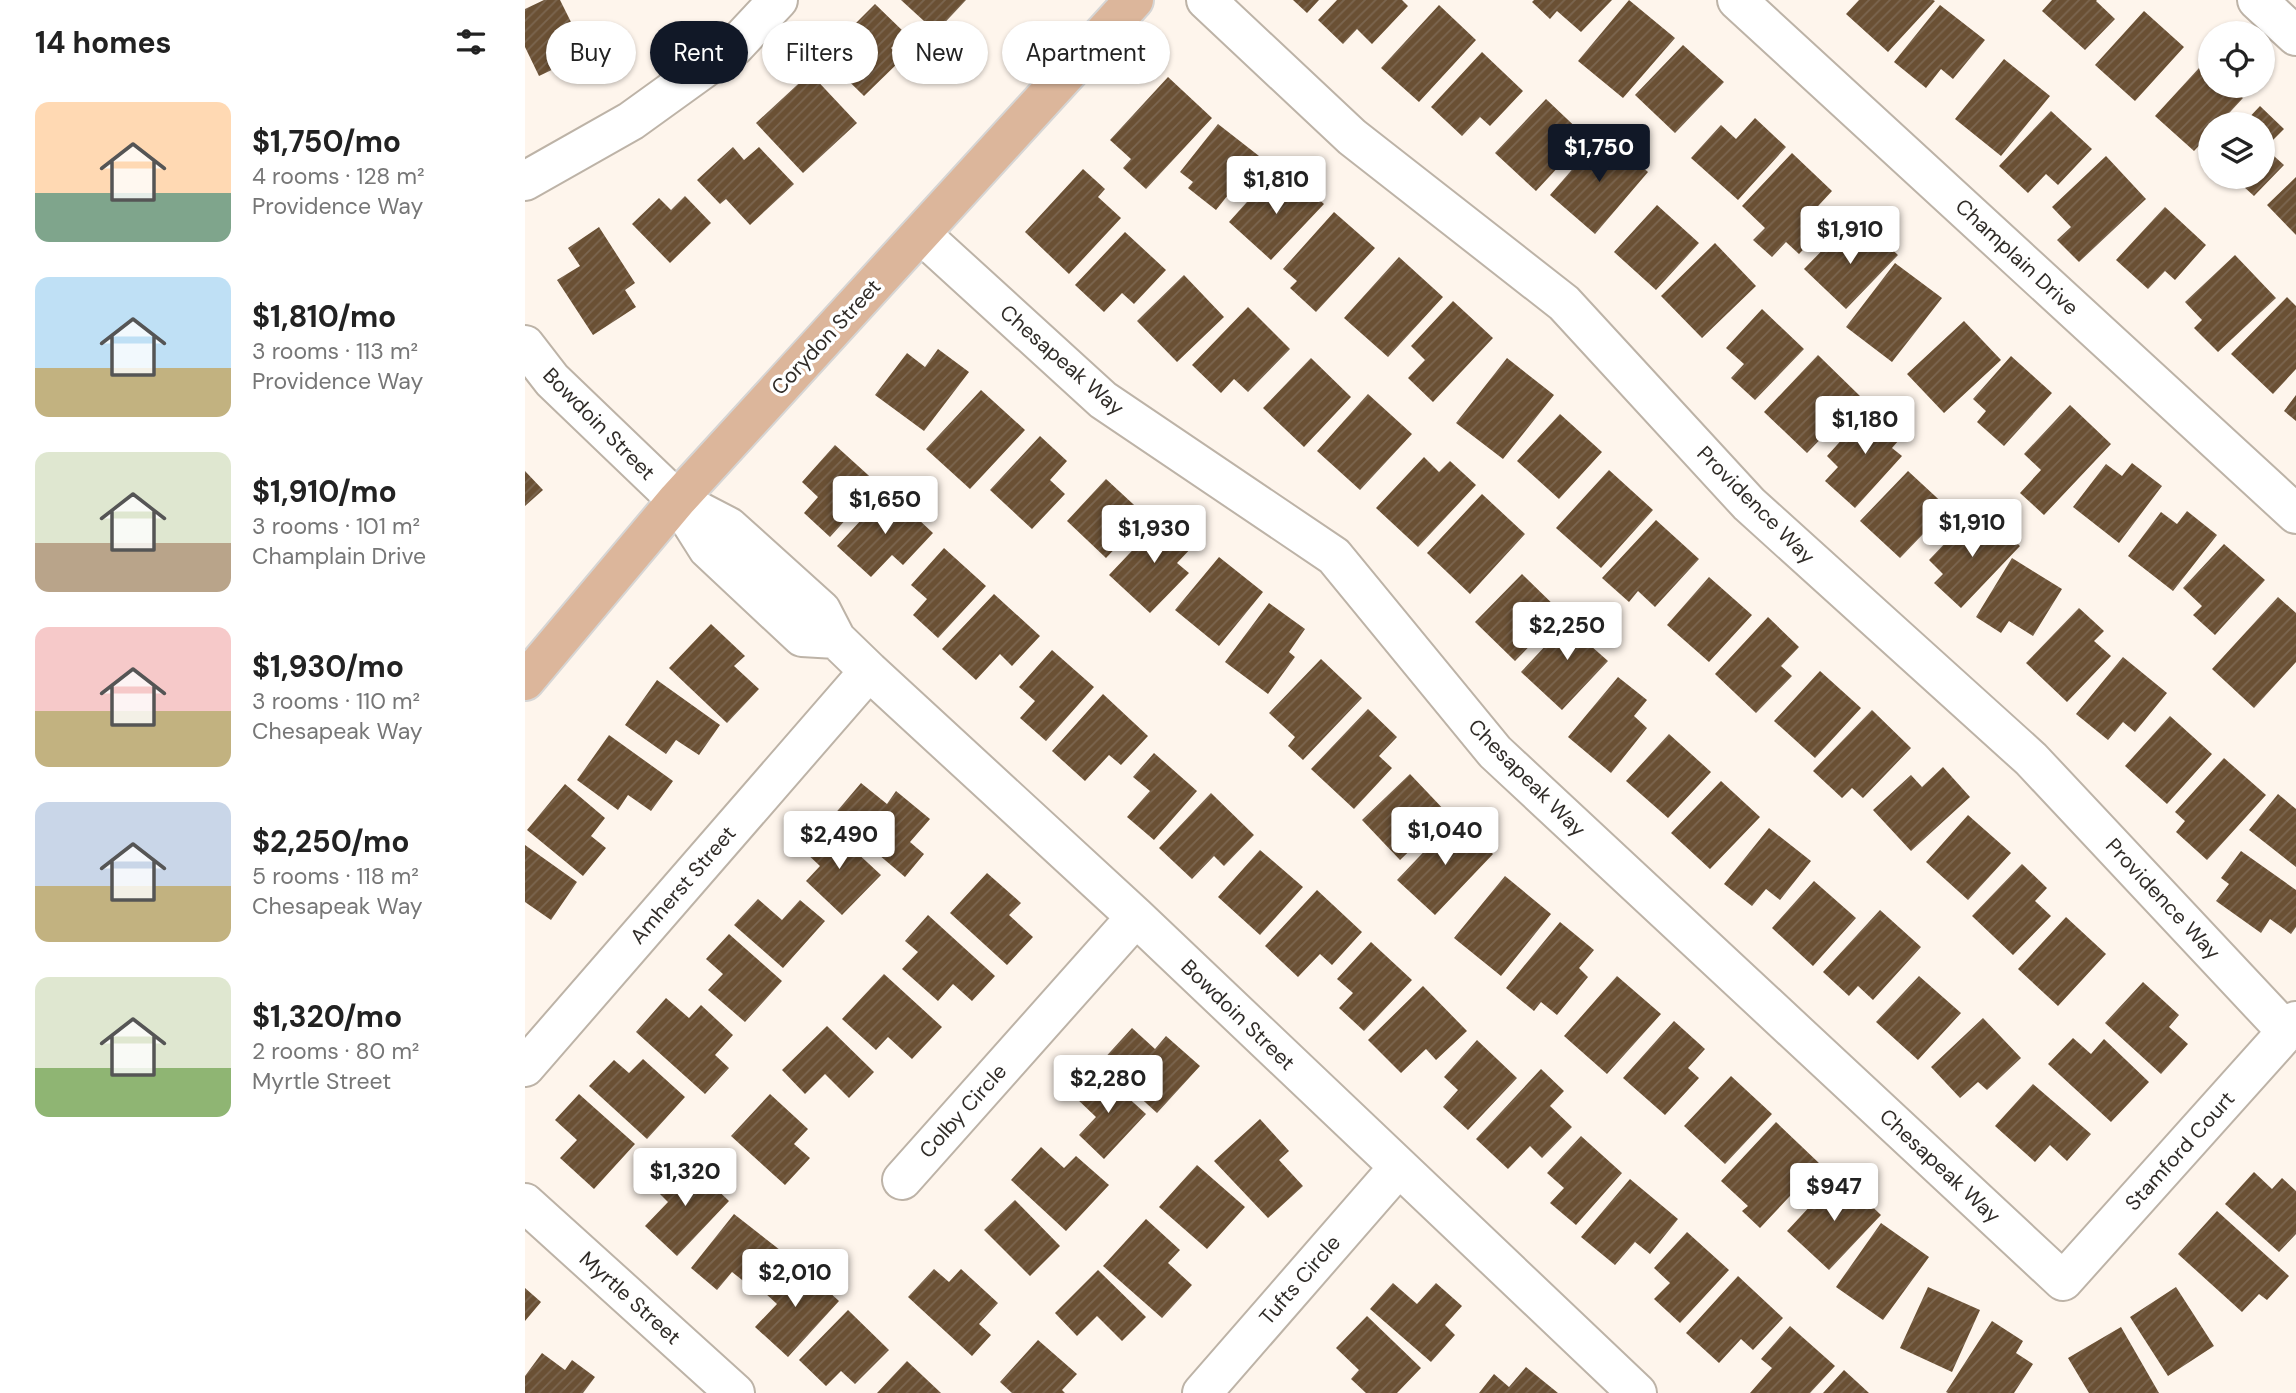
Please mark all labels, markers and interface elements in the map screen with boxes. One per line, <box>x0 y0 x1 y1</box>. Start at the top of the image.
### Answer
chip: Buy <box>546 21 636 84</box>
chip: Rent <box>650 21 748 84</box>
chip: Filters <box>762 21 878 84</box>
chip: New <box>892 21 988 84</box>
chip: Apartment <box>1002 21 1170 84</box>
map controls <box>2198 21 2275 189</box>
button: locate <box>2198 21 2275 98</box>
text: 14 homes <box>35 23 172 62</box>
icon: filters <box>452 23 490 61</box>
button: layers <box>2198 112 2275 189</box>
text: $1,750/mo <box>252 122 401 161</box>
pin: $1,750 <box>1542 124 1656 184</box>
icon: home <box>91 130 175 214</box>
text: $1,750 <box>1564 132 1634 162</box>
pin: $1,810 <box>1219 156 1333 216</box>
text: 4 rooms · 128 m² <box>252 161 424 191</box>
text: $1,810 <box>1243 164 1309 194</box>
text: Providence Way <box>252 191 423 221</box>
street label: Champlain Drive <box>1949 193 2085 321</box>
pin: $1,910 <box>1793 206 1907 266</box>
text: $1,910 <box>1817 214 1883 244</box>
street label: Corydon Street <box>765 273 887 401</box>
text: $1,810/mo <box>252 297 396 336</box>
street label: Chesapeak Way <box>994 298 1130 422</box>
icon: home <box>91 305 175 389</box>
text: 3 rooms · 113 m² <box>252 336 418 366</box>
street label: Bowdoin Street <box>537 362 661 486</box>
text: Providence Way <box>252 366 423 396</box>
pin: $1,180 <box>1808 396 1922 456</box>
text: $1,180 <box>1831 404 1899 434</box>
street label: Providence Way <box>1691 440 1821 570</box>
text: $1,910/mo <box>252 472 397 511</box>
pin: $1,650 <box>828 476 942 536</box>
icon: home <box>91 480 175 564</box>
text: $1,650 <box>849 484 921 514</box>
pin: $1,910 <box>1915 500 2029 559</box>
pin: $1,930 <box>1097 505 1211 565</box>
text: $1,910 <box>1939 507 2005 537</box>
text: 3 rooms · 101 m² <box>252 511 420 541</box>
text: $1,930 <box>1118 513 1190 543</box>
text: Champlain Drive <box>252 541 426 571</box>
pin: $2,250 <box>1510 602 1624 662</box>
text: $2,250 <box>1529 610 1605 640</box>
text: $1,930/mo <box>252 647 404 686</box>
icon: home <box>91 655 175 739</box>
text: 3 rooms · 110 m² <box>252 686 420 716</box>
street label: Chesapeak Way <box>1462 713 1592 843</box>
text: Chesapeak Way <box>252 716 423 746</box>
pin: $1,040 <box>1388 808 1502 867</box>
pin: $2,490 <box>782 812 896 871</box>
text: $1,040 <box>1407 815 1483 845</box>
text: $2,490 <box>800 819 878 849</box>
street label: Amherst Street <box>624 820 742 950</box>
text: $2,250/mo <box>252 822 409 861</box>
icon: home <box>91 830 175 914</box>
street label: Providence Way <box>2099 832 2227 966</box>
text: 5 rooms · 118 m² <box>252 861 419 891</box>
text: Chesapeak Way <box>252 891 423 921</box>
street label: Bowdoin Street <box>1175 953 1301 1077</box>
text: $1,320/mo <box>252 997 402 1036</box>
icon: home <box>91 1005 175 1089</box>
text: 2 rooms · 80 m² <box>252 1036 419 1066</box>
pin: $2,280 <box>1051 1056 1165 1115</box>
street label: Colby Circle <box>913 1058 1013 1164</box>
text: $2,280 <box>1070 1063 1146 1093</box>
text: Myrtle Street <box>252 1066 391 1096</box>
street label: Stamford Court <box>2119 1085 2241 1217</box>
street label: Chesapeak Way <box>1873 1103 2007 1230</box>
pin: $1,320 <box>628 1148 742 1208</box>
text: $1,320 <box>649 1156 721 1186</box>
pin: $947 <box>1793 1164 1875 1223</box>
text: $947 <box>1806 1171 1862 1201</box>
street label: Tufts Circle <box>1253 1229 1347 1331</box>
street label: Myrtle Street <box>573 1245 687 1351</box>
pin: $2,010 <box>738 1250 852 1309</box>
text: $2,010 <box>758 1257 832 1287</box>

